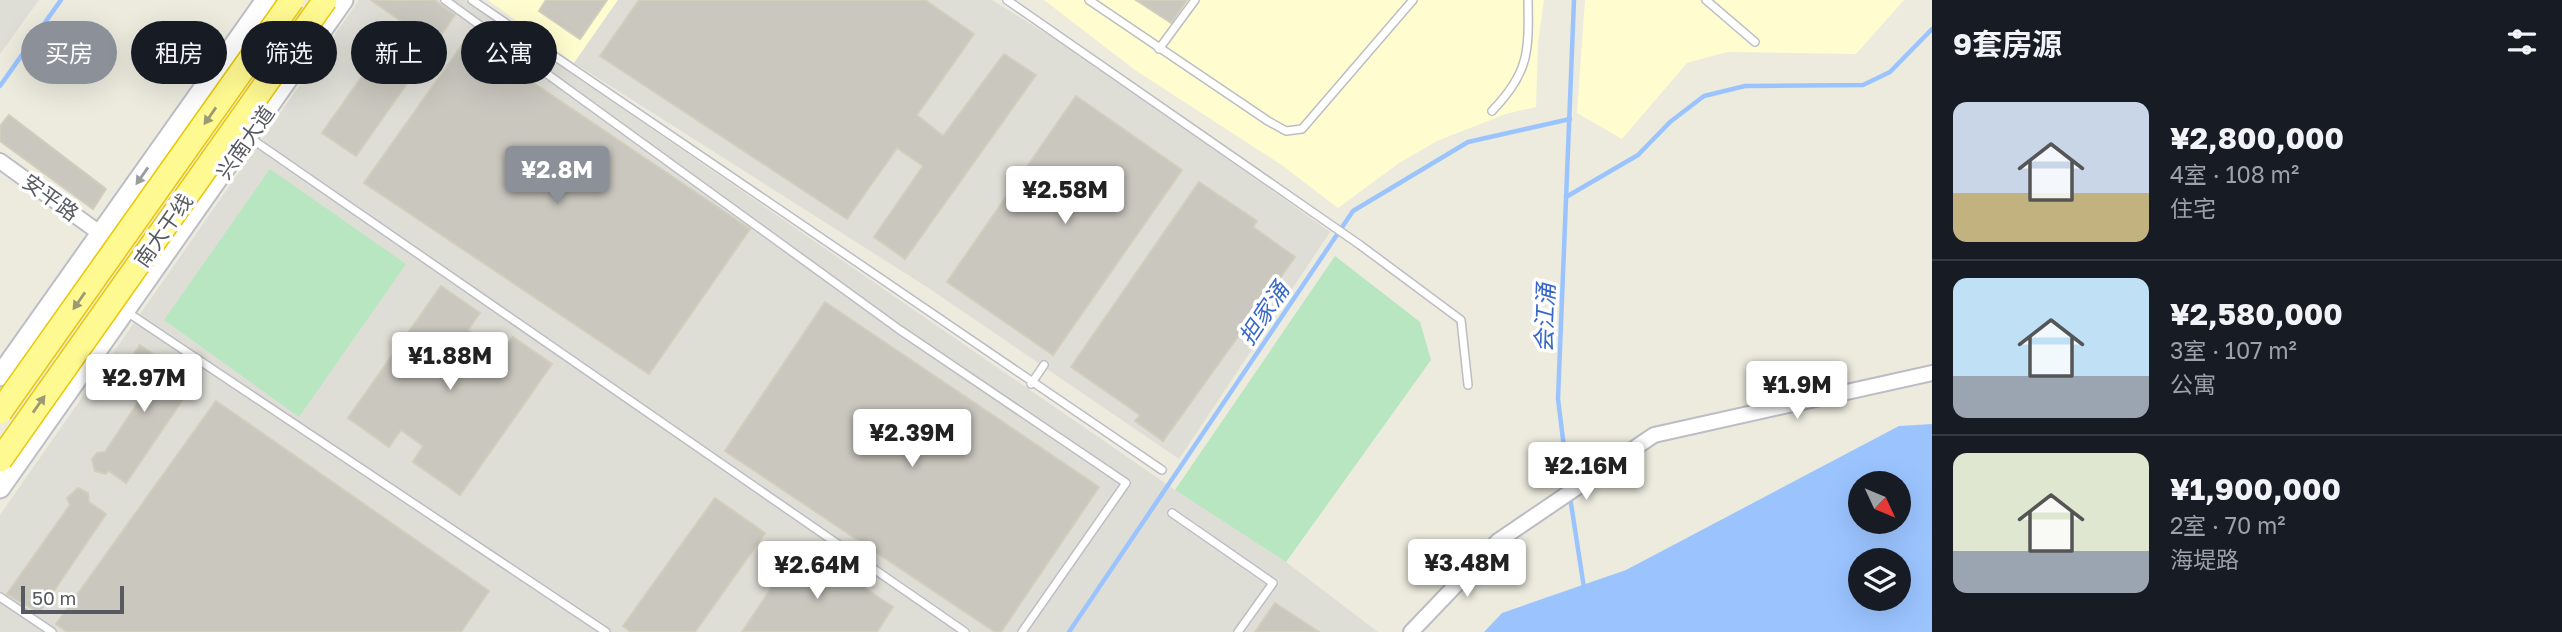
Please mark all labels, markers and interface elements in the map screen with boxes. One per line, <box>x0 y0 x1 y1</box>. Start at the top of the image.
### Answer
chip: 买房 <box>21 21 117 84</box>
chip: 租房 <box>131 21 227 84</box>
chip: 筛选 <box>241 21 337 84</box>
chip: 新上 <box>351 21 447 84</box>
chip: 公寓 <box>461 21 557 84</box>
icon: filters <box>2503 23 2541 61</box>
text: 9套房源 <box>1953 26 2062 62</box>
street label: 兴南大道 <box>210 100 280 184</box>
one-way arrow <box>203 107 217 125</box>
text: ¥2,800,000 <box>2170 120 2344 156</box>
icon: home <box>2009 130 2093 214</box>
pin: ¥2.8M <box>508 146 606 206</box>
text: ¥2.8M <box>521 155 593 183</box>
text: 4室 · 108 m² <box>2170 160 2299 188</box>
pin: ¥2.58M <box>1008 166 1122 226</box>
one-way arrow <box>135 167 149 185</box>
street label: 安平路 <box>18 168 84 226</box>
text: ¥2.58M <box>1022 175 1108 203</box>
street label: 南大干线 <box>128 188 198 272</box>
text: 住宅 <box>2170 194 2216 222</box>
water label: 担家涌 <box>1232 274 1296 349</box>
water label: 会江涌 <box>1529 280 1559 353</box>
one-way arrow <box>71 292 86 310</box>
text: ¥2,580,000 <box>2170 296 2343 332</box>
icon: home <box>2009 306 2093 390</box>
pin: ¥1.88M <box>393 332 507 392</box>
text: 3室 · 107 m² <box>2170 336 2297 364</box>
text: ¥1.88M <box>408 341 492 369</box>
pin: ¥2.97M <box>87 354 201 414</box>
pin: ¥1.9M <box>1748 362 1846 421</box>
text: ¥2.97M <box>102 363 186 391</box>
text: ¥1.9M <box>1762 370 1832 398</box>
text: 公寓 <box>2170 370 2216 398</box>
one-way arrow <box>32 395 46 413</box>
pin: ¥2.39M <box>855 410 969 469</box>
text: ¥2.39M <box>869 418 955 446</box>
pin: ¥2.16M <box>1529 442 1643 502</box>
text: ¥2.16M <box>1544 451 1628 479</box>
north arrow <box>1848 471 1911 534</box>
map controls <box>1848 471 1911 611</box>
text: ¥1,900,000 <box>2170 471 2341 507</box>
icon: home <box>2009 481 2093 565</box>
text: 2室 · 70 m² <box>2170 511 2286 539</box>
pin: ¥3.48M <box>1410 540 1524 599</box>
pin: ¥2.64M <box>760 542 874 601</box>
text: 海堤路 <box>2170 545 2239 573</box>
text: ¥3.48M <box>1424 548 1510 576</box>
button: layers <box>1848 548 1911 611</box>
text: ¥2.64M <box>774 550 860 578</box>
scale bar <box>21 583 124 615</box>
text: 50 m <box>32 586 76 609</box>

